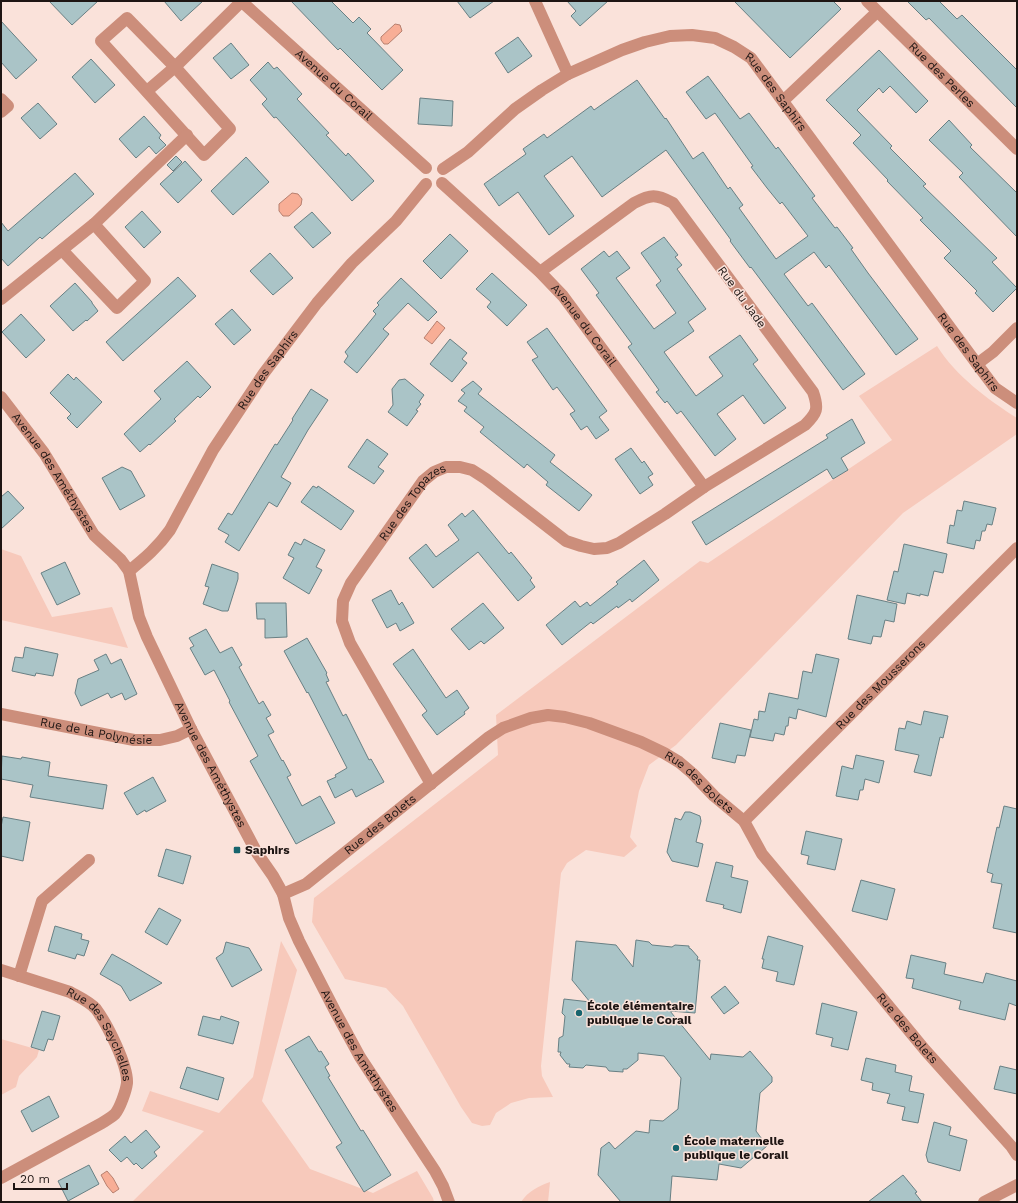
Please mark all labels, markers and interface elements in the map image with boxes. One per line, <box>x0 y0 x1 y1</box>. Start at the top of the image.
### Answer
street label: Rue des Perles <box>906 39 978 110</box>
street label: Avenue du Corail <box>292 46 376 123</box>
street label: Rue des Saphirs <box>743 49 810 134</box>
street label: Rue du Jade <box>715 263 769 331</box>
street label: Avenue du Corail <box>548 281 619 369</box>
street label: Rue des Saphirs <box>935 310 1002 394</box>
street label: Rue des Saphirs <box>235 327 301 412</box>
street label: Avenue des Améthystes <box>9 410 98 535</box>
street label: Rue des Topazes <box>376 461 448 543</box>
street label: Rue des Mousserons <box>833 637 928 732</box>
street label: Avenue des Améthystes <box>172 699 249 830</box>
street label: Rue de la Polynésie <box>39 715 153 747</box>
street label: Rue des Bolets <box>662 748 737 816</box>
street label: Rue des Bolets <box>341 792 419 858</box>
place label: Saphirs <box>245 843 290 857</box>
marker: Saphirs <box>232 845 242 855</box>
street label: Rue des Seychelles <box>64 984 134 1082</box>
street label: Avenue des Améthystes <box>318 987 401 1115</box>
street label: Rue des Bolets <box>874 990 941 1067</box>
place label: École élémentaire publique le Corail <box>587 999 694 1027</box>
marker: École élémentaire publique le Corail <box>574 1008 584 1018</box>
place label: École maternelle publique le Corail <box>684 1134 788 1162</box>
marker: École maternelle publique le Corail <box>671 1143 681 1153</box>
scale bar <box>14 1165 67 1191</box>
text: 20 m <box>20 1172 50 1186</box>

